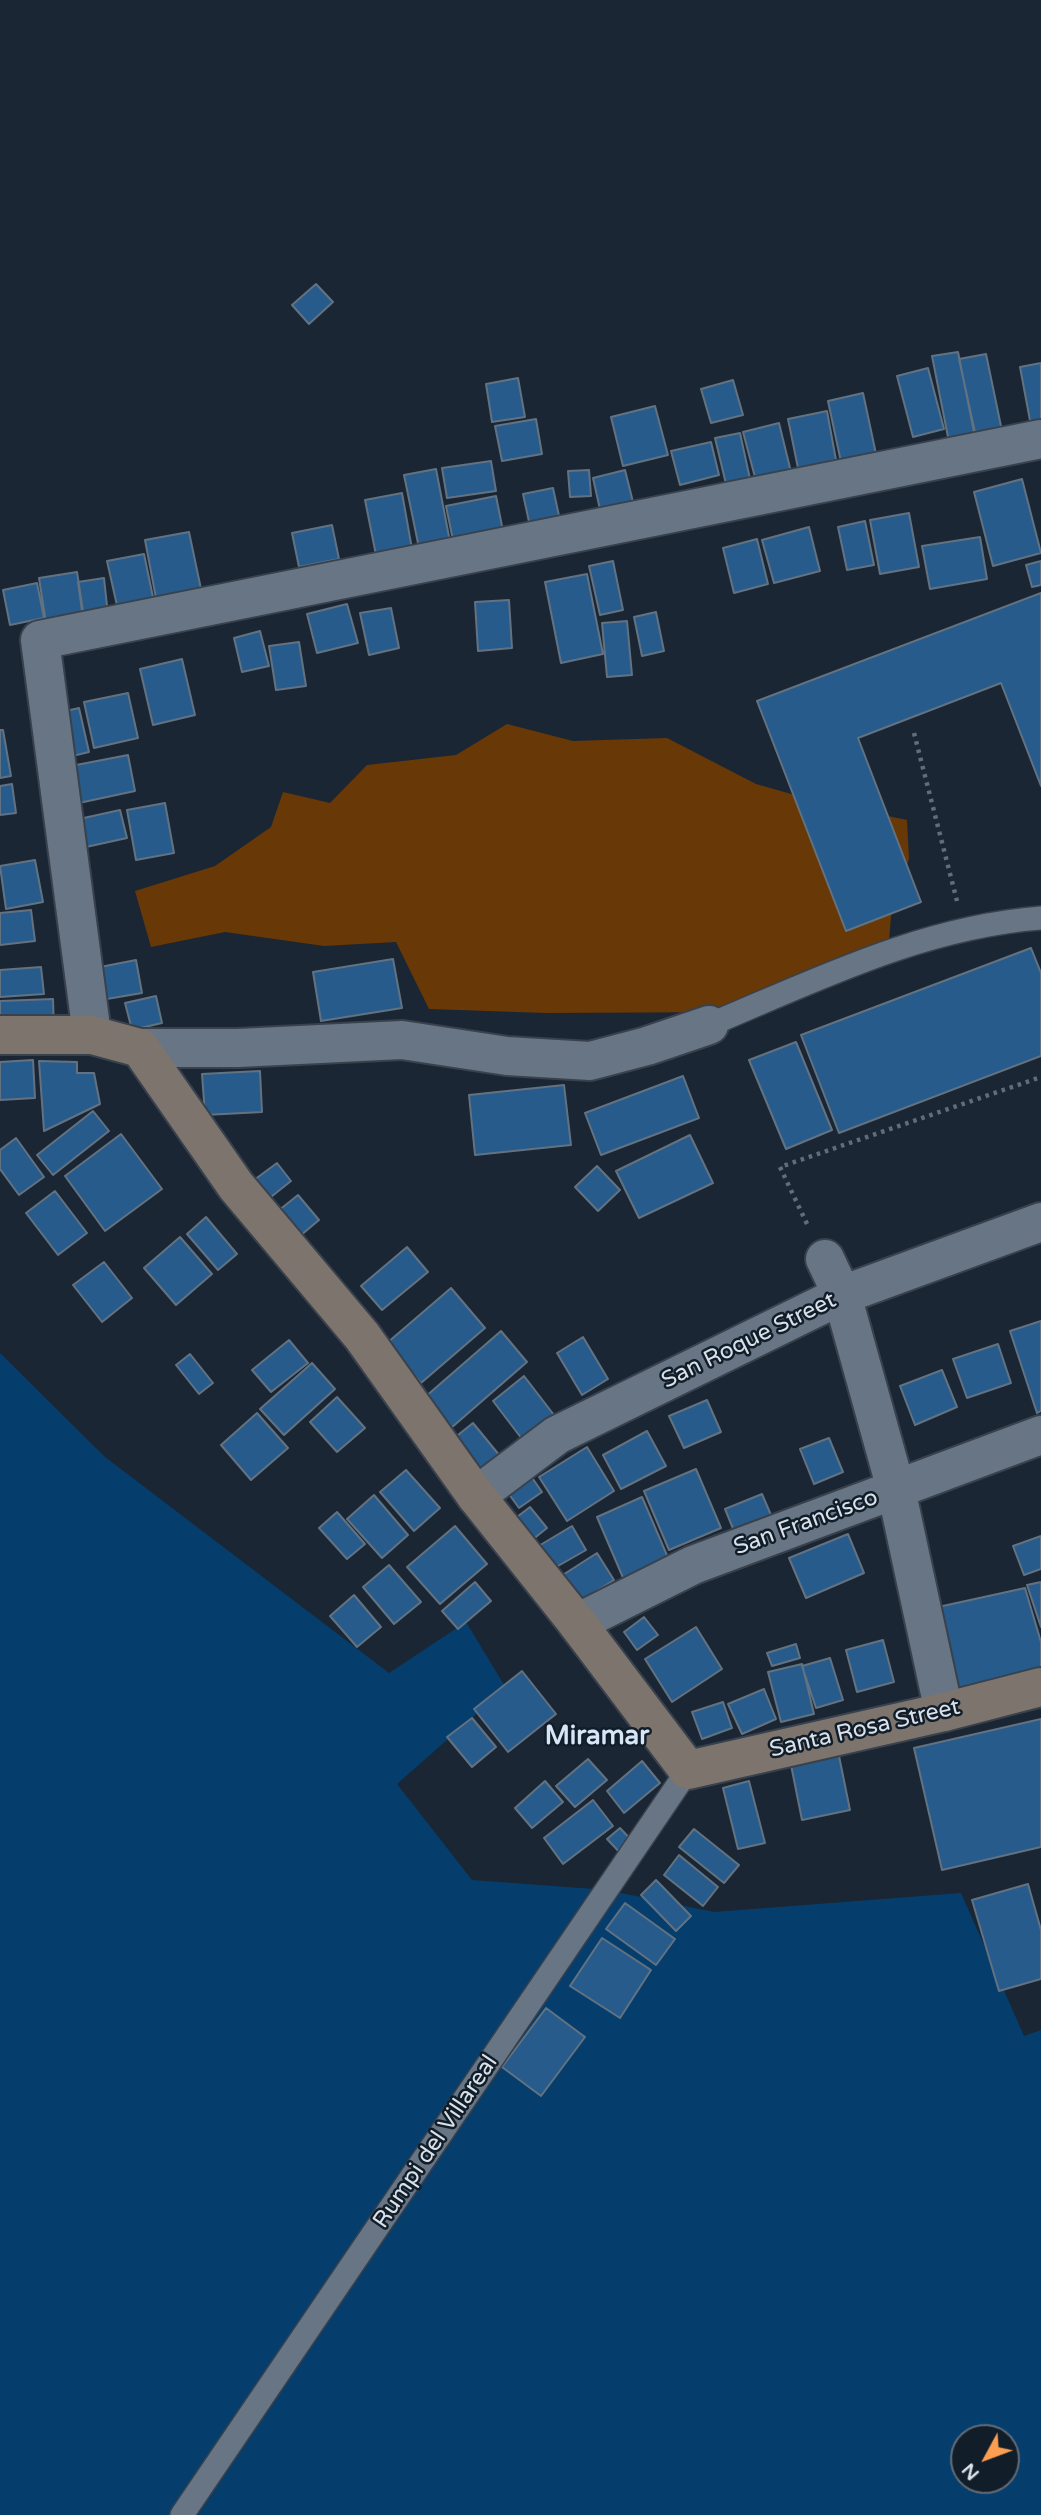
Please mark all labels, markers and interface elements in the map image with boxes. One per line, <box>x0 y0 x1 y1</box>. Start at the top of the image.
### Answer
street label: San Roque Street <box>657 1287 841 1395</box>
street label: San Francisco <box>730 1484 882 1562</box>
street label: Santa Rosa Street <box>767 1694 963 1764</box>
district label: Miramar <box>545 1721 649 1753</box>
street label: Rumpi del Villareal <box>368 2050 504 2234</box>
north arrow <box>950 2424 1020 2494</box>
text: N <box>957 2458 984 2484</box>

